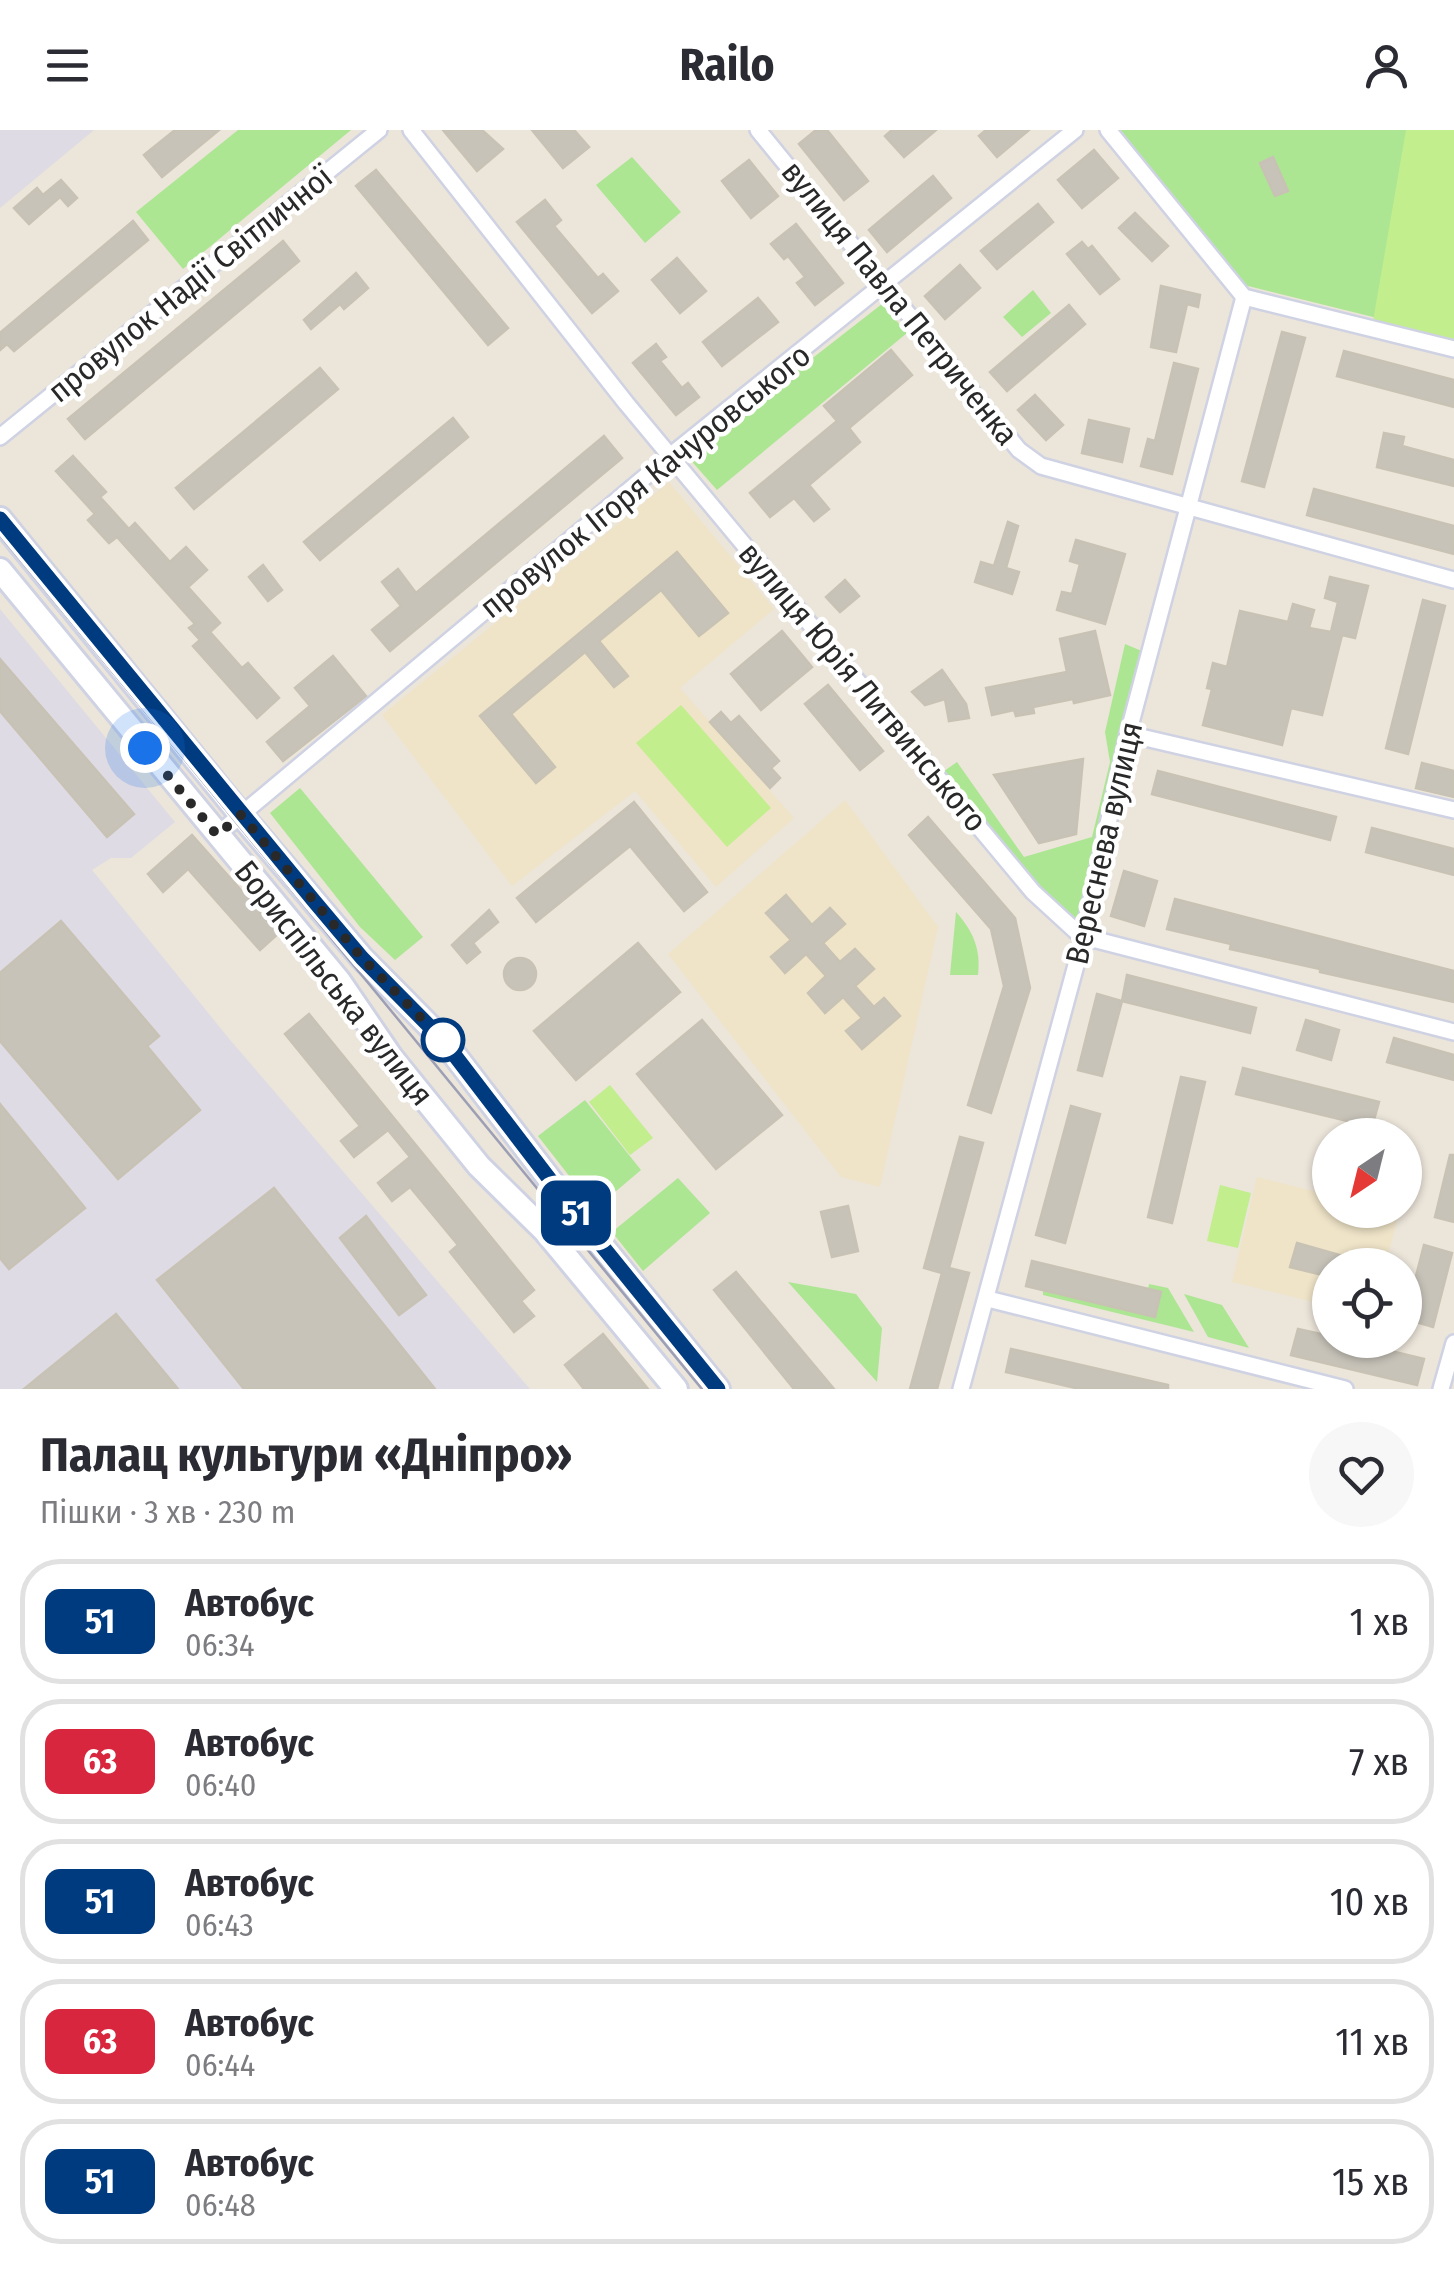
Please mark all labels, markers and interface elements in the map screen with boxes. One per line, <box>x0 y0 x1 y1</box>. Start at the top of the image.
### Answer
icon: menu <box>40 38 95 93</box>
text: Railo <box>680 38 774 92</box>
icon: person <box>1359 38 1414 93</box>
street label: вулиця Павла Петриченка <box>774 153 1026 453</box>
street label: провулок Надії Світличної <box>40 157 340 410</box>
street label: провулок Ігоря Качуровського <box>472 336 818 626</box>
street label: вулиця Юрія Литвинського <box>731 535 995 839</box>
street label: Вереснева вулиця <box>1058 718 1150 968</box>
your location <box>120 723 170 773</box>
street label: Бориспільська вулиця <box>227 853 441 1113</box>
unlabelled marker <box>422 1019 464 1061</box>
north arrow <box>1312 1118 1422 1228</box>
map controls <box>1312 1118 1422 1358</box>
line badge: 51 <box>531 1180 621 1246</box>
text: 51 <box>561 1192 591 1234</box>
button: locate <box>1312 1248 1422 1358</box>
button: heart <box>1309 1422 1414 1527</box>
text: Палац культури «Дніпро» <box>40 1426 572 1484</box>
text: Пішки · 3 хв · 230 m <box>40 1493 295 1531</box>
text: Автобус <box>185 1580 314 1626</box>
text: 1 хв <box>1349 1599 1409 1645</box>
text: 51 <box>85 1600 115 1642</box>
text: 06:34 <box>185 1626 254 1664</box>
text: Автобус <box>185 1720 314 1766</box>
text: 7 хв <box>1349 1739 1409 1785</box>
text: 63 <box>83 1740 117 1782</box>
text: 06:40 <box>185 1766 256 1804</box>
text: Автобус <box>185 1860 314 1906</box>
text: 10 хв <box>1330 1879 1409 1925</box>
text: 51 <box>85 1880 115 1922</box>
text: 06:43 <box>185 1906 254 1944</box>
text: Автобус <box>185 2000 314 2046</box>
text: 11 хв <box>1335 2019 1409 2065</box>
text: 63 <box>83 2020 117 2062</box>
text: 06:44 <box>185 2046 255 2084</box>
text: Автобус <box>185 2140 314 2186</box>
text: 15 хв <box>1332 2159 1409 2205</box>
text: 51 <box>85 2160 115 2202</box>
text: 06:48 <box>185 2186 256 2224</box>

